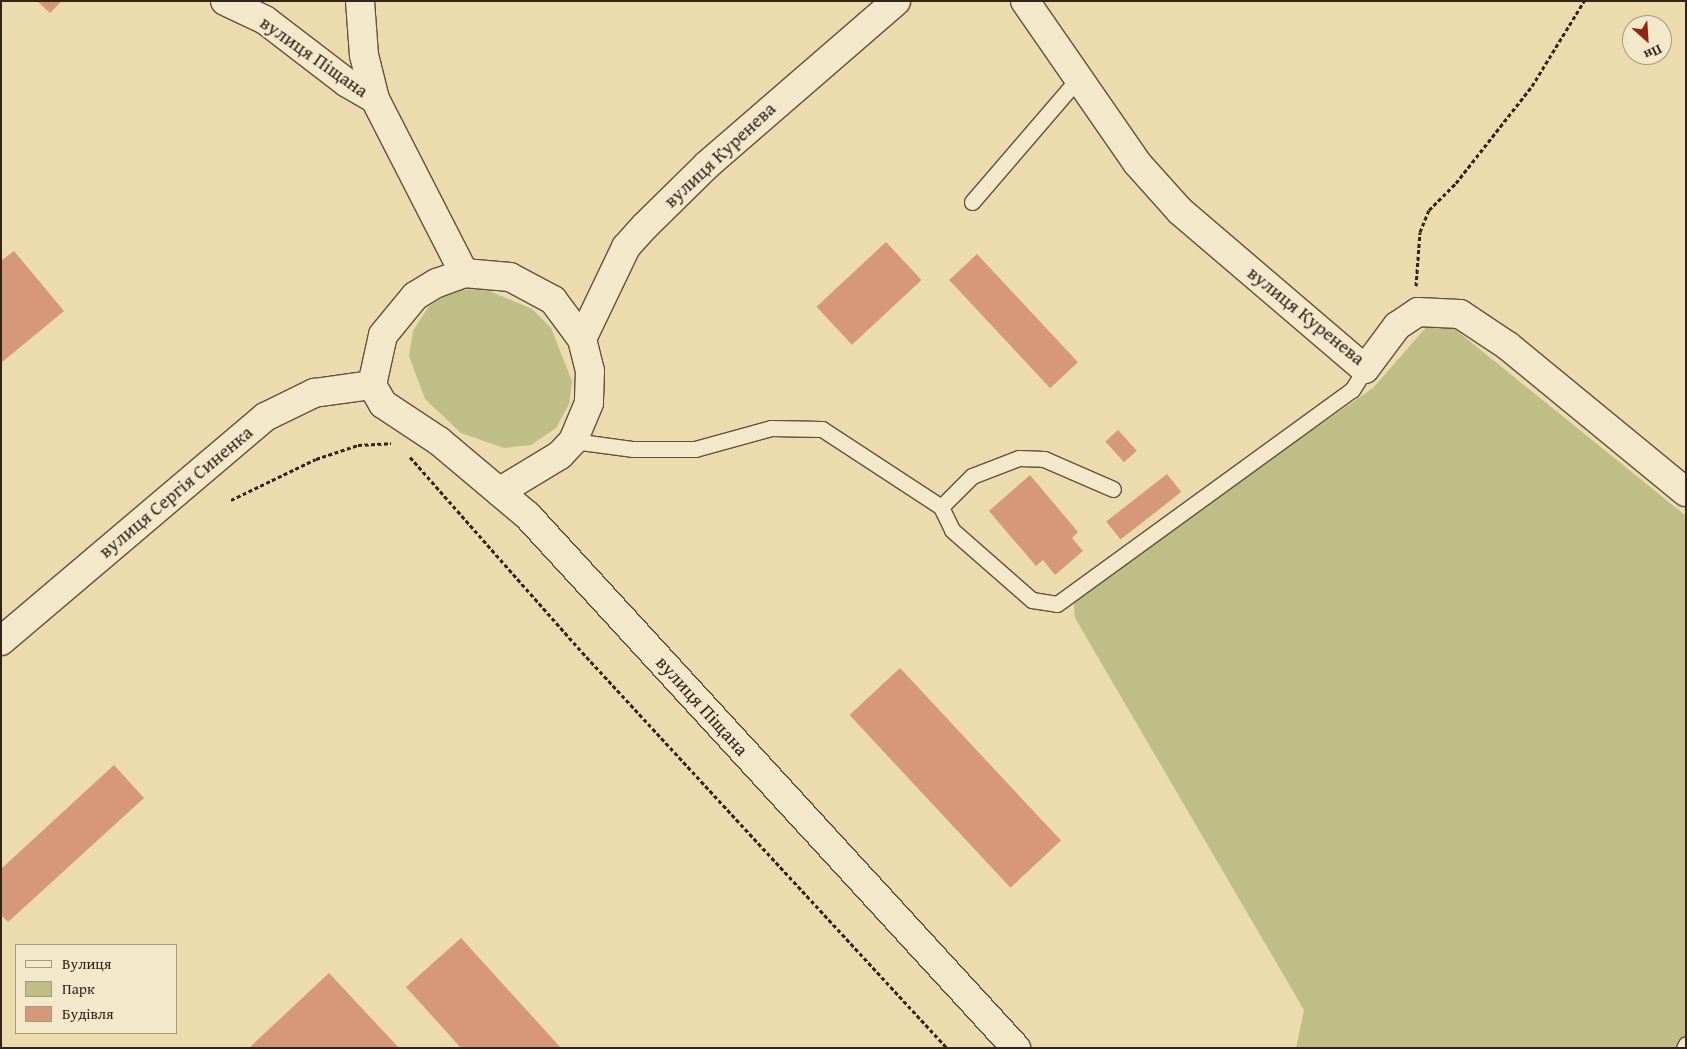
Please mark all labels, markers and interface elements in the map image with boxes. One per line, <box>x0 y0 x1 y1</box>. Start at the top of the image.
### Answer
street label: вулиця Піщана <box>256 11 372 103</box>
north arrow <box>1622 15 1672 65</box>
text: Пн <box>1641 40 1666 66</box>
street label: вулиця Куренева <box>660 98 780 212</box>
street label: вулиця Куренева <box>1243 262 1369 370</box>
street label: вулиця Сергія Синенка <box>95 421 257 563</box>
street label: вулиця Піщана <box>651 651 753 761</box>
legend <box>15 944 178 1034</box>
text: Вулиця <box>62 953 111 974</box>
text: Парк <box>62 978 95 999</box>
text: Будівля <box>62 1003 114 1024</box>

